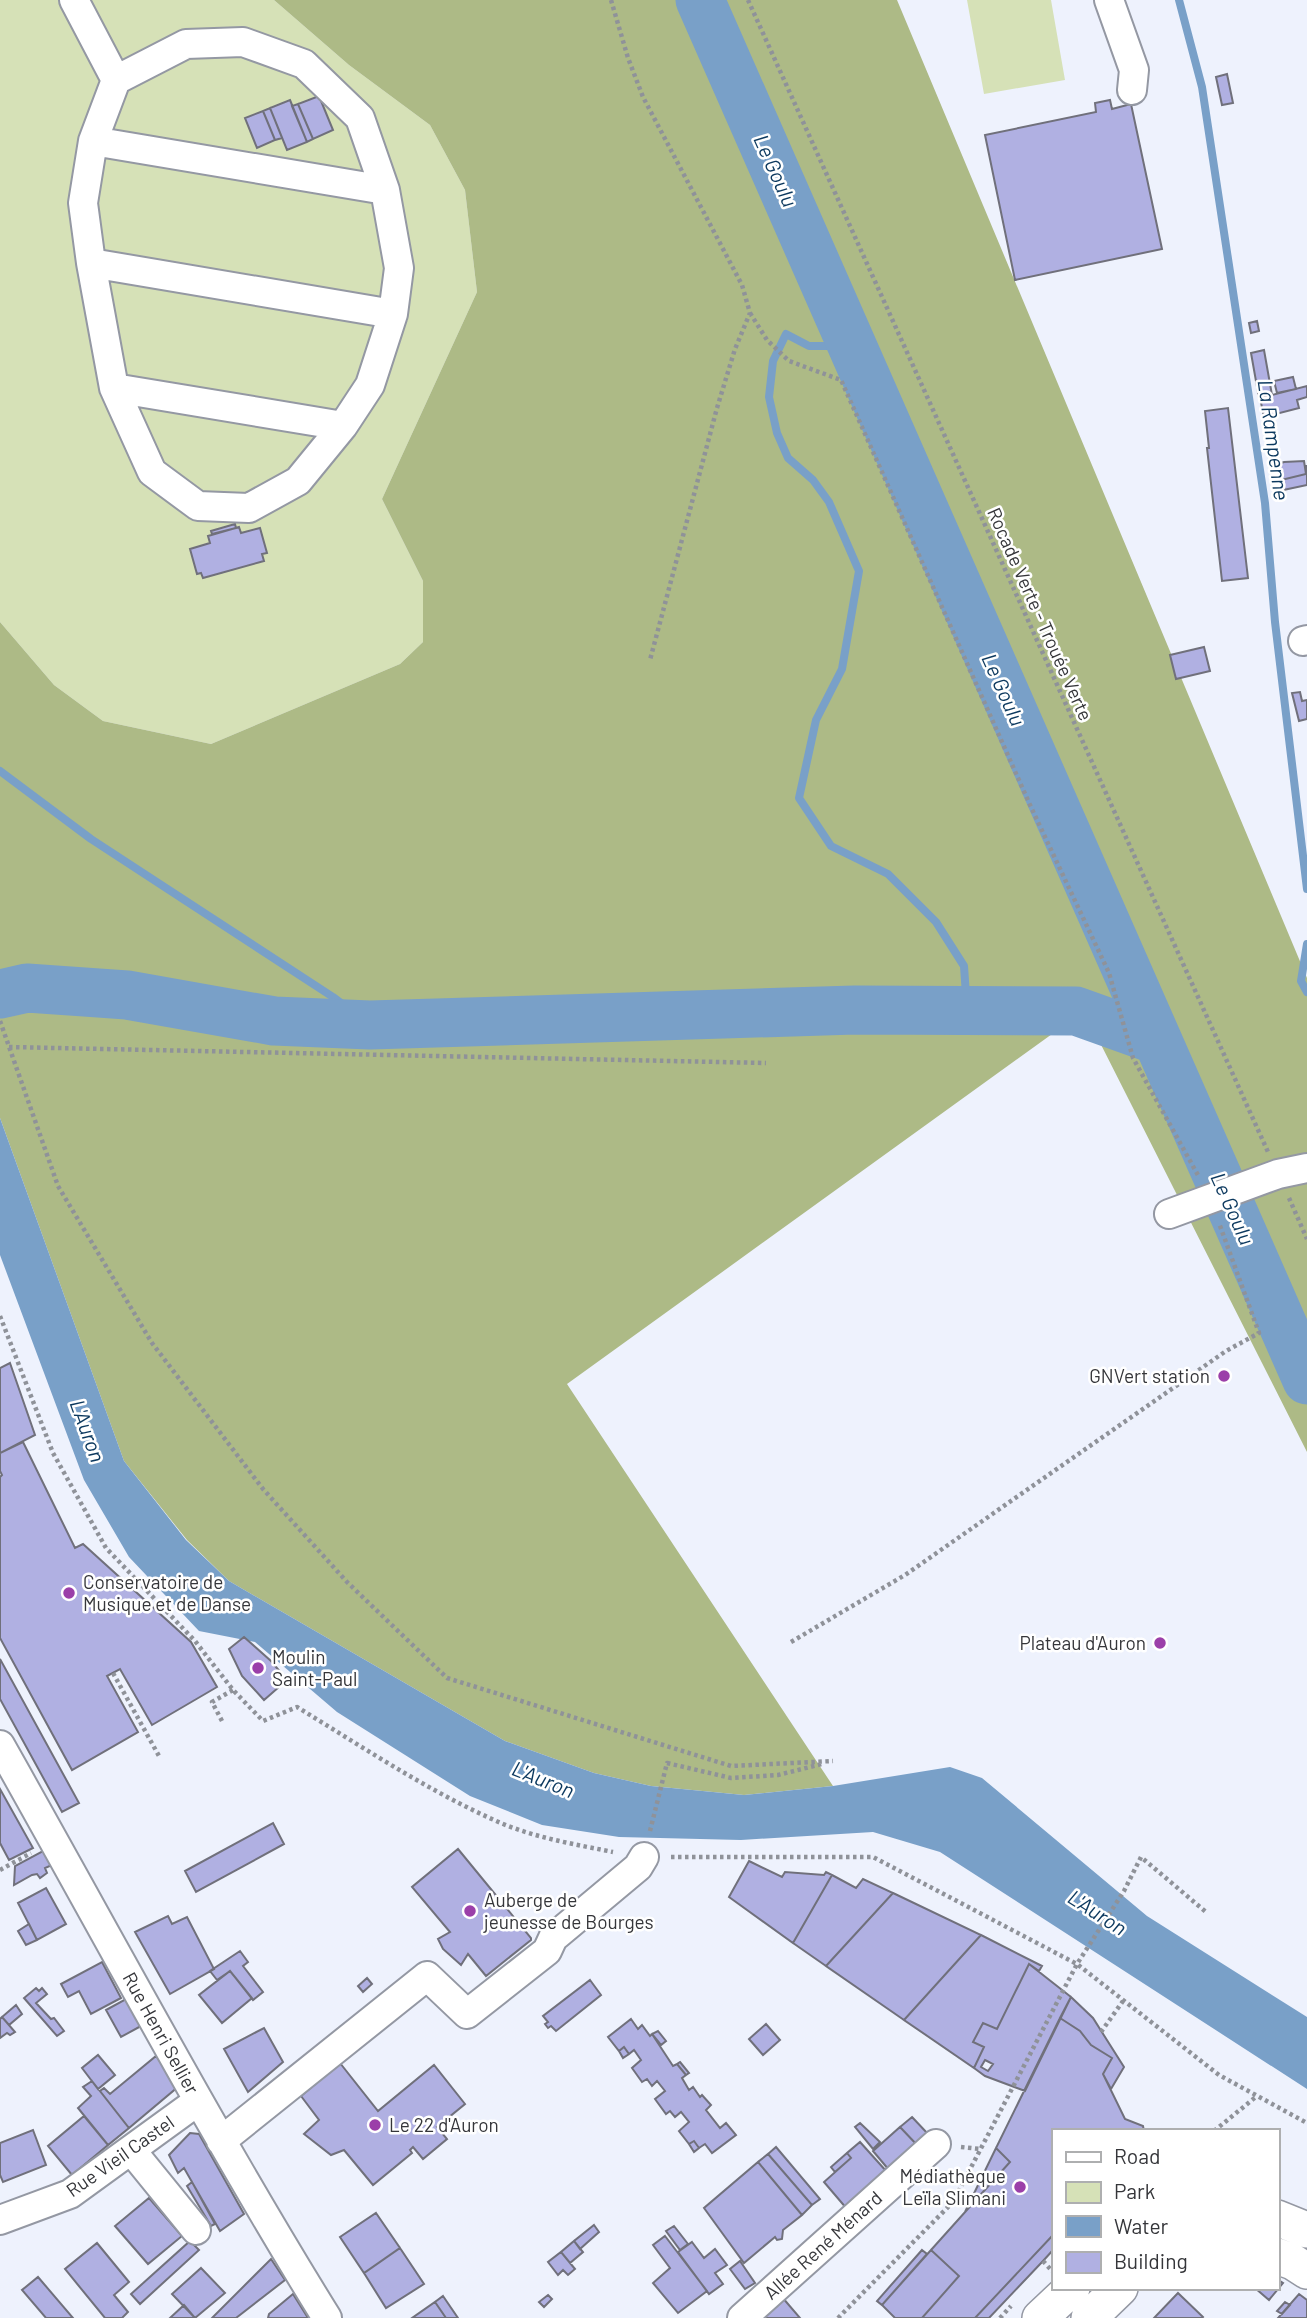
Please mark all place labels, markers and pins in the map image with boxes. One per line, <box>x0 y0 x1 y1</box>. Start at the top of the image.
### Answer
place label: GNVert station <box>1089 1364 1210 1387</box>
marker: GNVert station <box>1216 1368 1232 1384</box>
place label: Conservatoire de Musique et de Danse <box>83 1570 251 1615</box>
marker: Conservatoire de Musique et de Danse <box>61 1585 77 1601</box>
place label: Plateau d'Auron <box>1020 1631 1146 1654</box>
marker: Plateau d'Auron <box>1152 1635 1168 1651</box>
place label: Moulin Saint-Paul <box>272 1645 357 1690</box>
marker: Moulin Saint-Paul <box>250 1660 266 1676</box>
place label: Auberge de jeunesse de Bourges <box>483 1888 654 1933</box>
marker: Auberge de jeunesse de Bourges <box>462 1903 478 1919</box>
place label: Le 22 d'Auron <box>389 2113 499 2136</box>
marker: Le 22 d'Auron <box>367 2117 383 2133</box>
place label: Médiathèque Leïla Slimani <box>899 2164 1006 2209</box>
marker: Médiathèque Leïla Slimani <box>1012 2179 1028 2195</box>

